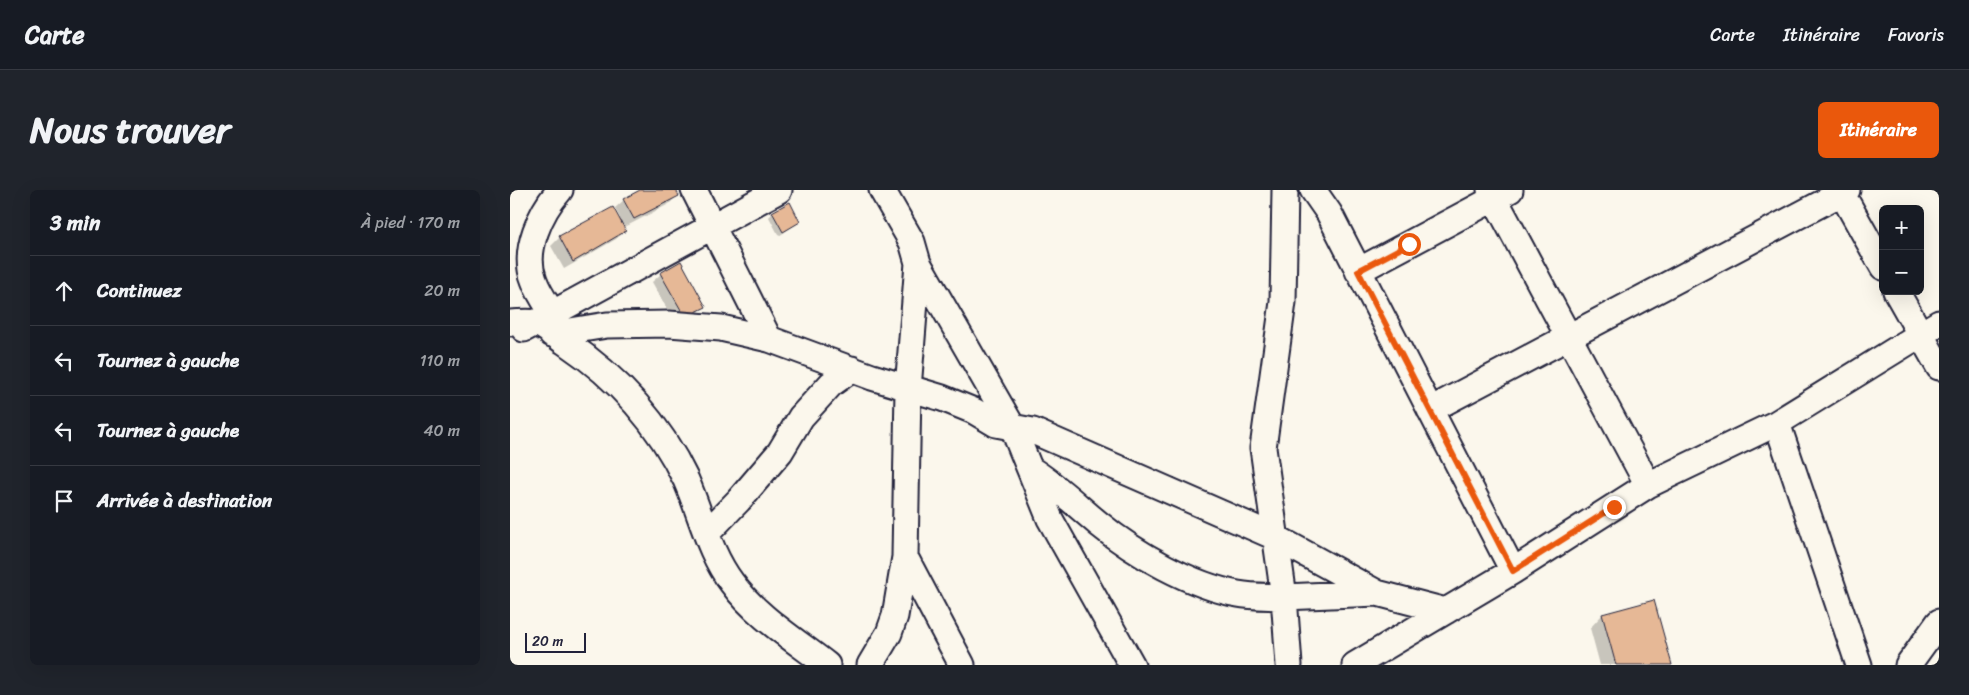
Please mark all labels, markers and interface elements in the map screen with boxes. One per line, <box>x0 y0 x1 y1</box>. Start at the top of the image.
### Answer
text: Carte <box>25 14 85 56</box>
text: Carte <box>1710 19 1755 51</box>
text: Itinéraire <box>1783 19 1860 51</box>
text: Favoris <box>1888 19 1944 51</box>
text: Nous trouver <box>30 99 230 161</box>
button: Itinéraire <box>1818 102 1939 158</box>
text: 3 min <box>50 204 100 242</box>
map controls <box>1879 205 1924 295</box>
button: + <box>1879 205 1924 250</box>
text: À pied · 170 m <box>361 208 460 237</box>
route start <box>1398 233 1421 256</box>
button: − <box>1879 250 1924 295</box>
text: Continuez <box>97 274 182 307</box>
text: 20 m <box>424 276 460 305</box>
icon: ahead <box>50 277 78 305</box>
text: Tournez à gauche <box>97 344 239 377</box>
text: 110 m <box>420 346 460 375</box>
icon: left <box>50 347 78 375</box>
text: Tournez à gauche <box>97 414 239 447</box>
text: 40 m <box>423 416 460 445</box>
icon: left <box>50 417 78 445</box>
text: Arrivée à destination <box>97 484 272 517</box>
icon: arrive <box>50 487 78 515</box>
route end <box>1603 496 1626 519</box>
text: 20 m <box>532 629 563 654</box>
scale bar <box>525 630 586 653</box>

